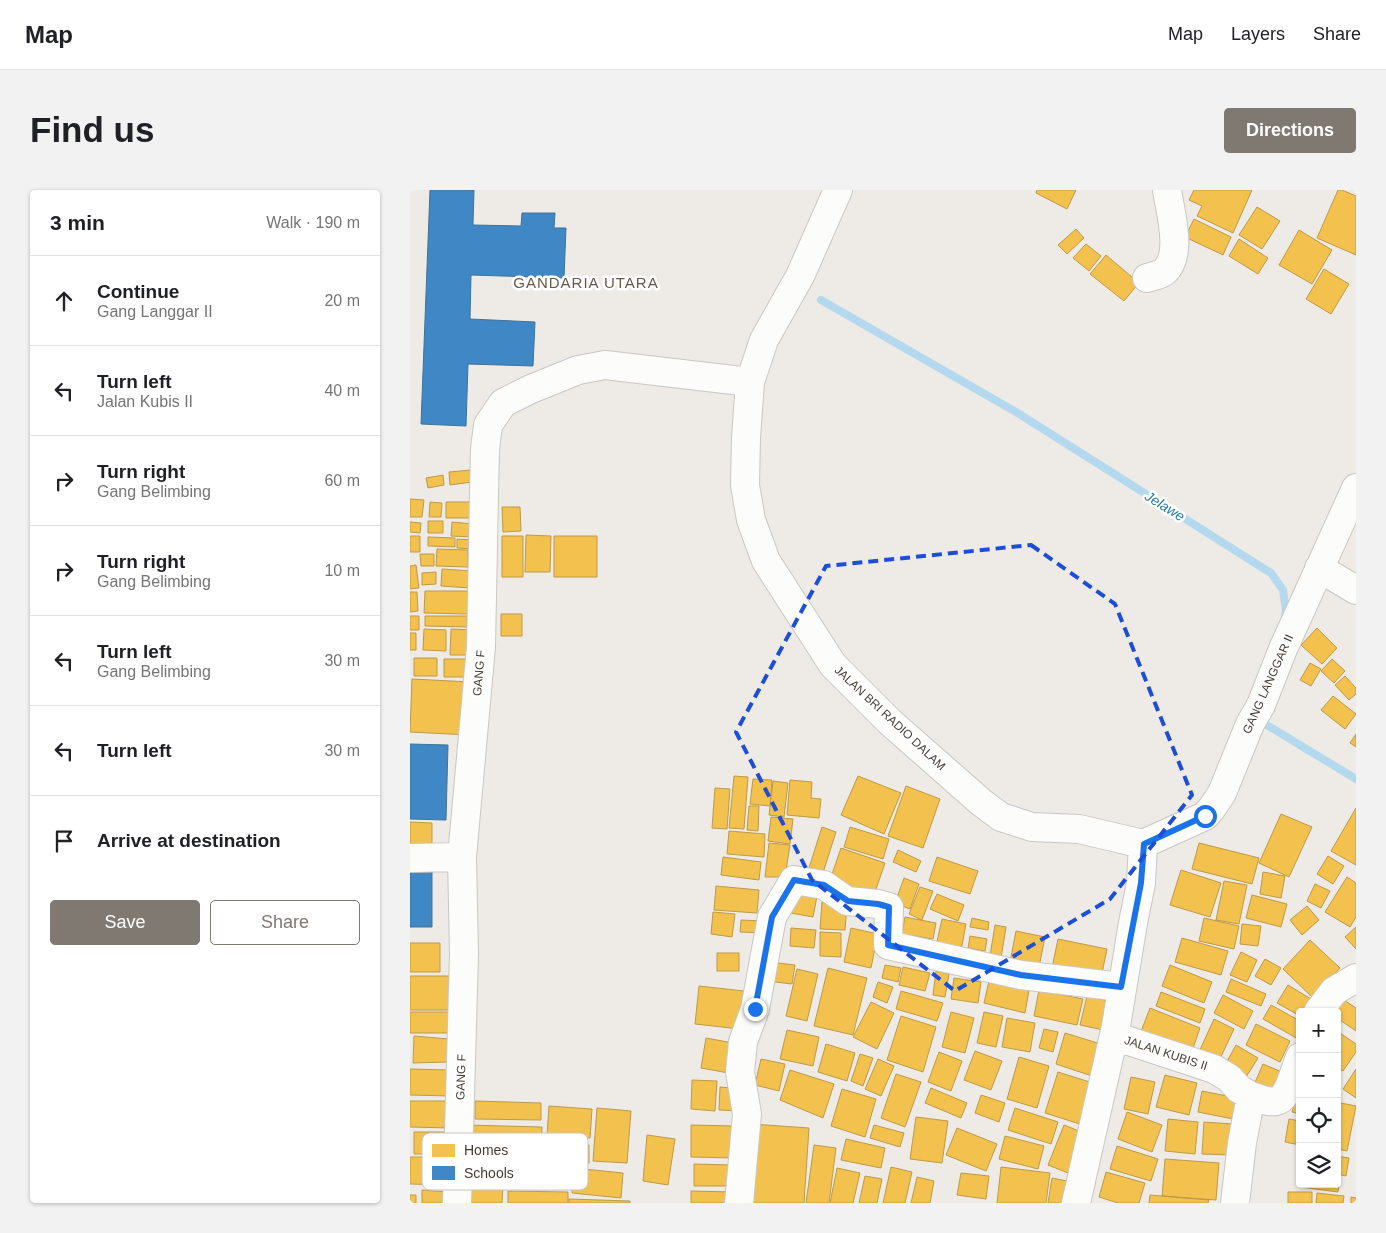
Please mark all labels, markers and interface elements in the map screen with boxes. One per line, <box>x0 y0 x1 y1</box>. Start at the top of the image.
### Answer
text: Map <box>25 21 73 48</box>
text: Map <box>1168 24 1203 44</box>
text: Layers <box>1231 24 1285 44</box>
text: Share <box>1313 24 1361 44</box>
button: Directions <box>1224 108 1356 153</box>
text: Find us <box>30 110 154 149</box>
text: 3 min <box>50 211 105 234</box>
text: Walk · 190 m <box>266 214 360 231</box>
district label: GANDARIA UTARA <box>513 274 659 291</box>
text: Continue <box>97 281 179 302</box>
icon: ahead <box>50 287 78 315</box>
text: 20 m <box>324 292 360 309</box>
text: Gang Langgar II <box>97 303 213 320</box>
text: Turn left <box>97 371 172 392</box>
icon: left <box>50 377 78 405</box>
text: 40 m <box>324 382 360 399</box>
text: Jalan Kubis II <box>97 393 193 410</box>
text: Turn right <box>97 461 185 482</box>
icon: right <box>50 467 78 495</box>
text: 60 m <box>324 472 360 489</box>
text: Gang Belimbing <box>97 483 211 500</box>
water label: Jelawe <box>1141 487 1188 524</box>
text: Turn right <box>97 551 185 572</box>
icon: right <box>50 557 78 585</box>
text: 10 m <box>324 562 360 579</box>
text: Gang Belimbing <box>97 573 211 590</box>
street label: GANG LANGGAR II <box>1240 632 1296 736</box>
text: Turn left <box>97 641 172 662</box>
icon: left <box>50 647 78 675</box>
street label: GANG F <box>470 649 488 697</box>
text: 30 m <box>324 652 360 669</box>
text: Gang Belimbing <box>97 663 211 680</box>
street label: JALAN BRI RADIO DALAM <box>832 663 948 773</box>
icon: left <box>50 737 78 765</box>
text: Turn left <box>97 740 172 761</box>
text: 30 m <box>324 742 360 759</box>
route start <box>1194 805 1217 828</box>
icon: arrive <box>50 827 78 855</box>
text: Arrive at destination <box>97 830 281 851</box>
button: Save <box>50 900 200 945</box>
button: Share <box>210 900 360 945</box>
route end <box>744 998 767 1021</box>
map controls <box>1296 1008 1341 1188</box>
button: + <box>1296 1008 1341 1053</box>
street label: JALAN KUBIS II <box>1123 1033 1209 1073</box>
button: − <box>1296 1053 1341 1098</box>
street label: GANG F <box>453 1054 469 1100</box>
button: locate <box>1296 1098 1341 1143</box>
legend <box>422 1133 588 1190</box>
text: Homes <box>464 1142 508 1158</box>
button: layers <box>1296 1143 1341 1188</box>
text: Schools <box>464 1165 514 1181</box>

